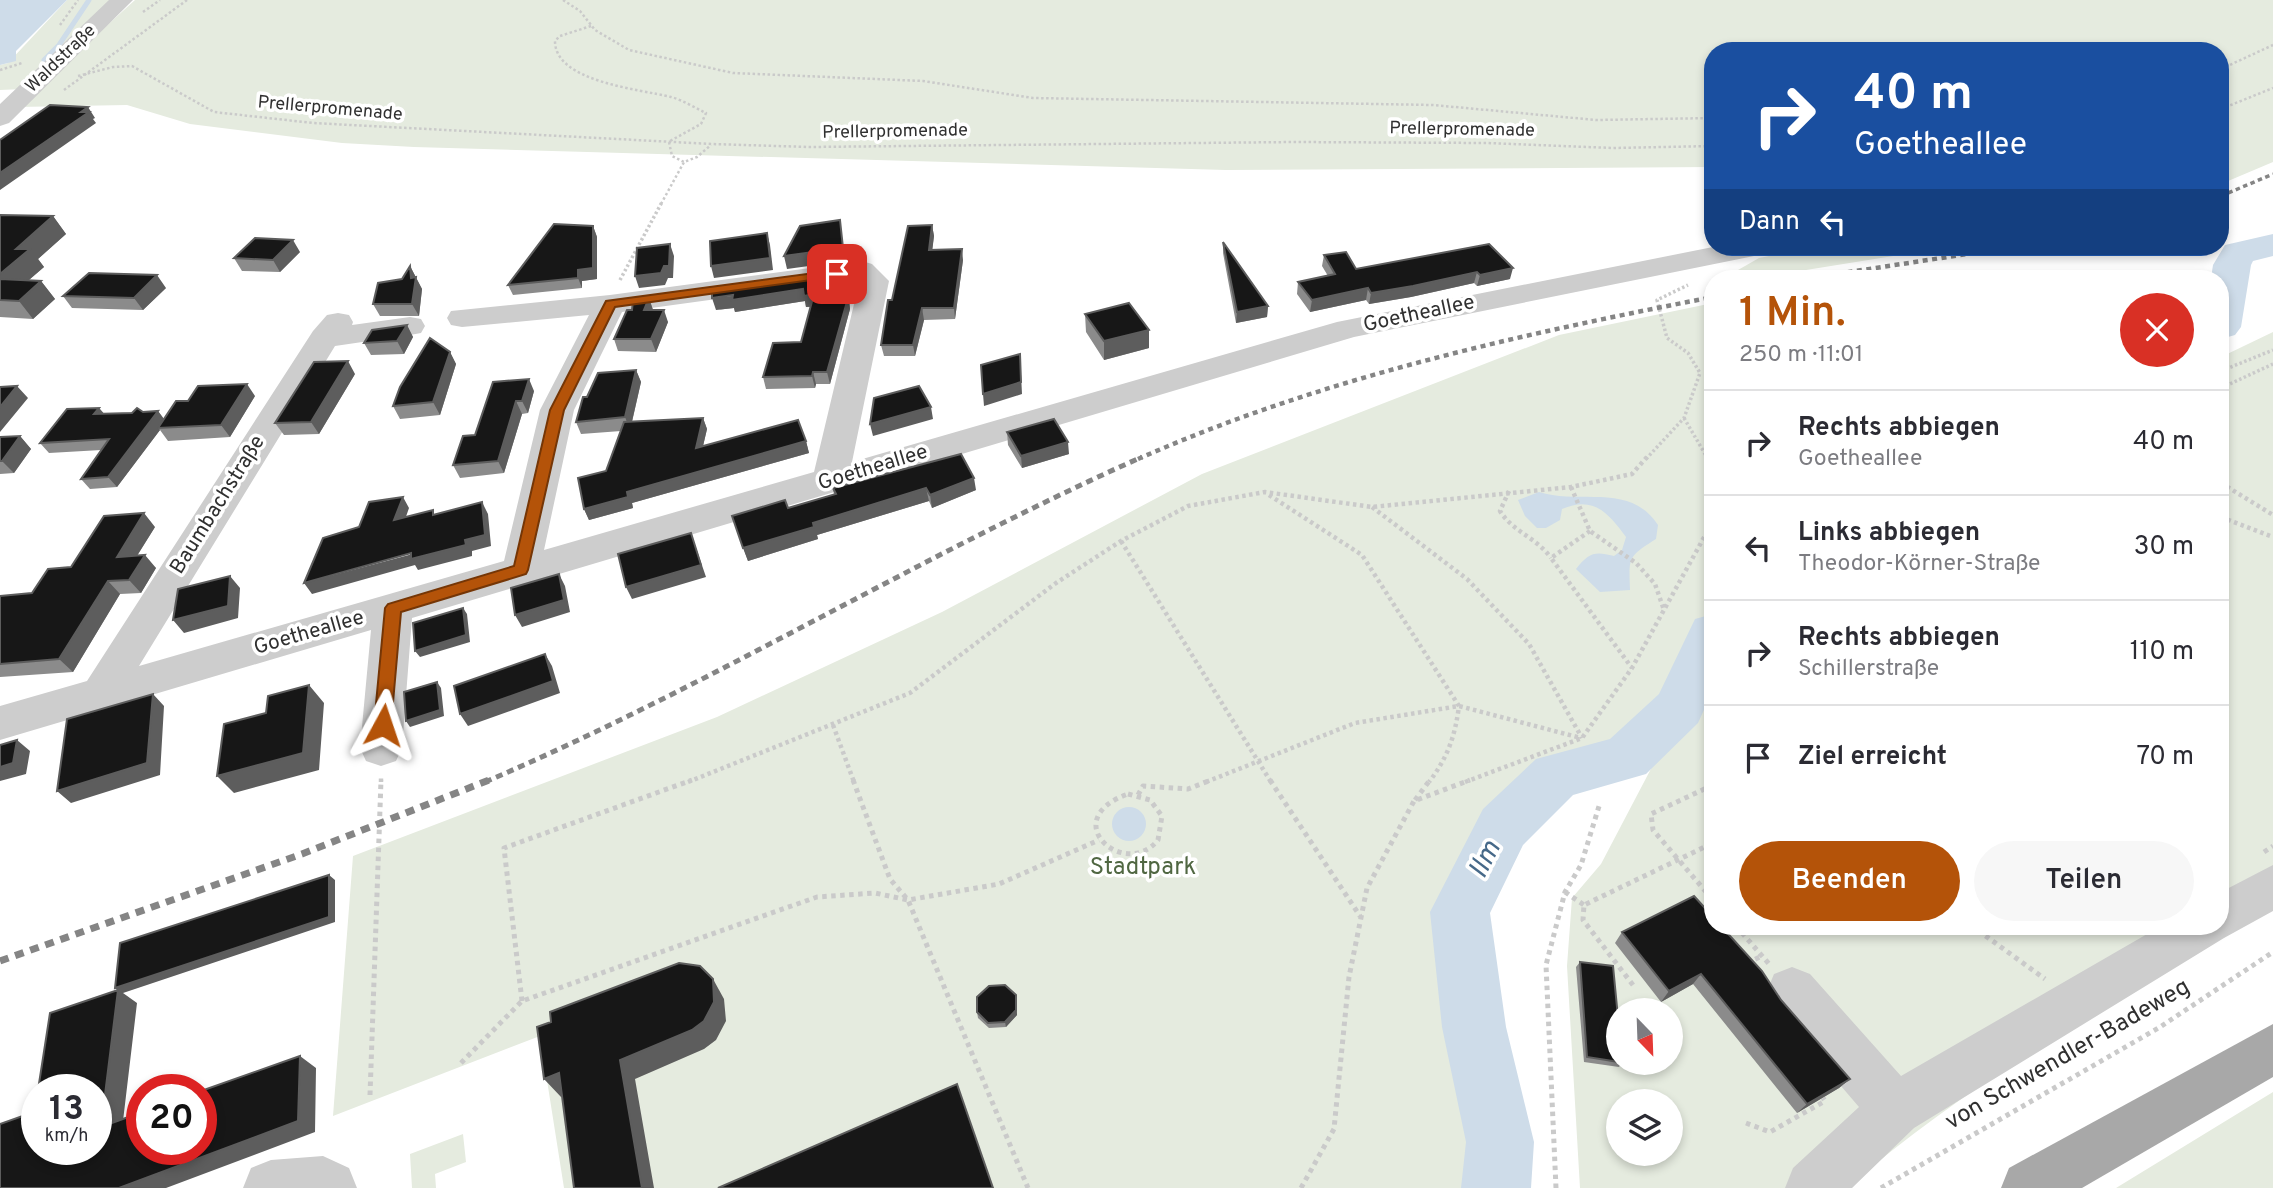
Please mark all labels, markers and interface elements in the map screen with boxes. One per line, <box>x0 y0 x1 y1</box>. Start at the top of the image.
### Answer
street label: Waldstraße <box>21 20 101 98</box>
text: 40 m <box>1854 65 1973 127</box>
icon: right <box>1739 70 1830 161</box>
street label: Prellerpromenade <box>257 91 403 127</box>
street label: Prellerpromenade <box>1389 117 1535 143</box>
street label: Prellerpromenade <box>822 119 968 145</box>
text: Goetheallee <box>1854 126 2027 166</box>
icon: left <box>1814 203 1852 241</box>
text: Dann <box>1739 206 1800 239</box>
pin <box>807 244 867 304</box>
icon: arrive <box>818 255 856 293</box>
text: 1 Min. <box>1739 288 1846 341</box>
street label: Goetheallee <box>1361 289 1477 339</box>
button: close <box>2120 293 2194 367</box>
text: 250 m · 11:01 <box>1739 341 1863 370</box>
text: Rechts abbiegen <box>1798 412 2000 445</box>
icon: right <box>1739 424 1777 462</box>
text: 40 m <box>2133 426 2194 459</box>
street label: Baumbachstraße <box>164 430 272 580</box>
street label: Goetheallee <box>815 439 931 497</box>
text: Goetheallee <box>1798 445 1922 474</box>
text: Links abbiegen <box>1798 517 1980 550</box>
icon: left <box>1739 529 1777 567</box>
text: 30 m <box>2134 531 2194 564</box>
text: Theodor-Körner-Straße <box>1798 550 2040 579</box>
street label: Goetheallee <box>251 604 367 662</box>
text: Rechts abbiegen <box>1798 622 2000 655</box>
icon: right <box>1739 634 1777 672</box>
text: 110 m <box>2130 636 2194 669</box>
text: Schillerstraße <box>1798 655 1939 684</box>
position arrow <box>346 688 420 762</box>
icon: arrive <box>1739 739 1777 777</box>
text: Ziel erreicht <box>1798 741 1947 774</box>
text: 70 m <box>2136 741 2194 774</box>
water label: Ilm <box>1461 835 1511 885</box>
button: Beenden <box>1739 841 1960 921</box>
button: Teilen <box>1974 841 2194 921</box>
park label: Stadtpark <box>1090 853 1196 883</box>
street label: von Schwendler-Badeweg <box>1940 973 2196 1137</box>
north arrow <box>1606 998 1684 1074</box>
map controls <box>1606 998 1683 1166</box>
speed limit sign: 20 <box>126 1074 217 1165</box>
text: 13 <box>49 1088 84 1132</box>
button: layers <box>1606 1089 1683 1166</box>
text: km/h <box>45 1125 88 1148</box>

